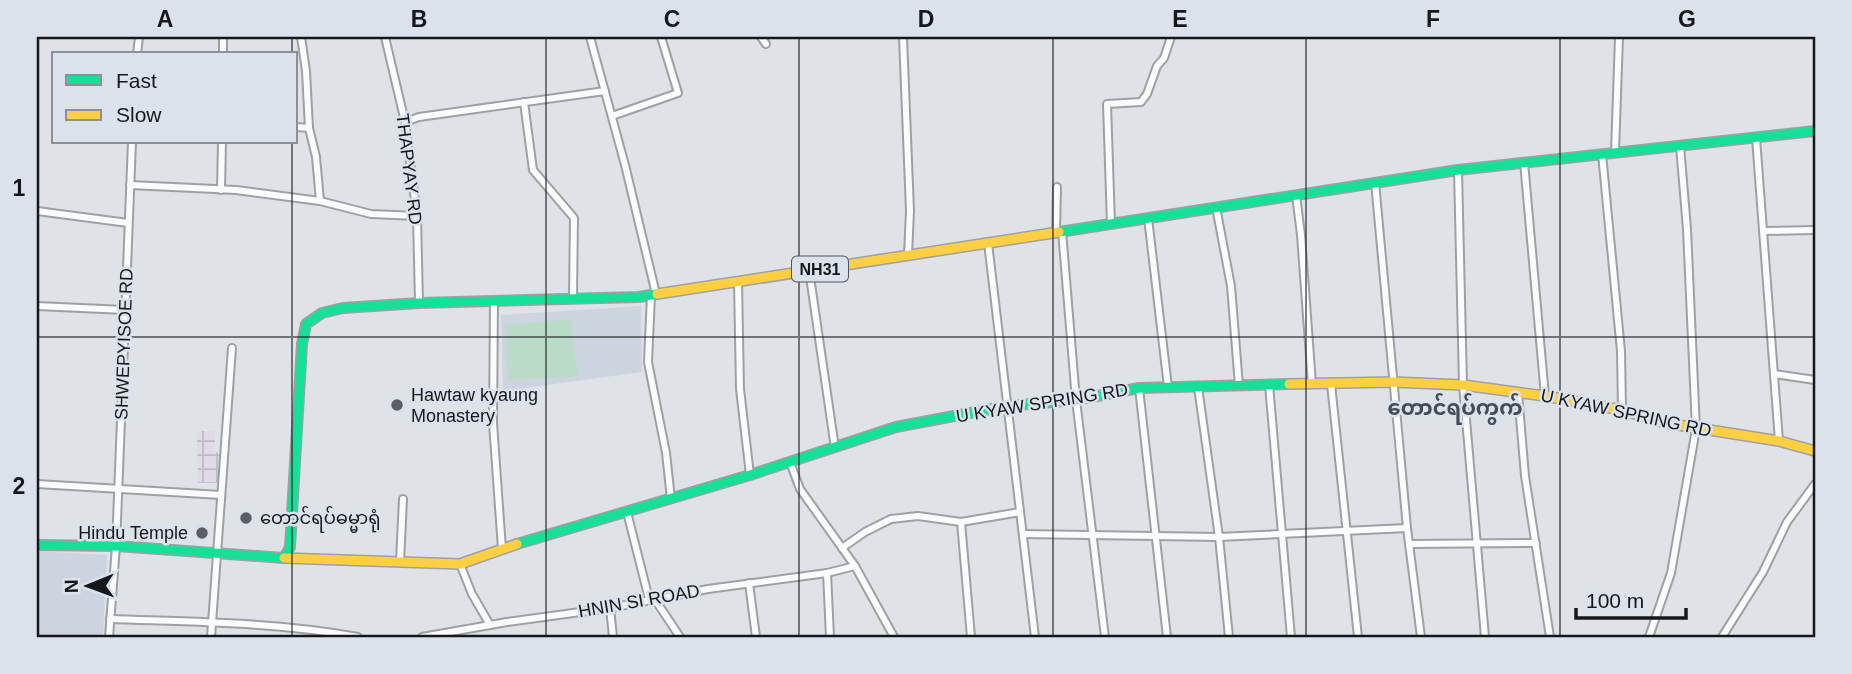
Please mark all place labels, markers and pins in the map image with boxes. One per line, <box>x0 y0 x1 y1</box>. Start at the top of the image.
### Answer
place label: Hawtaw kyaung Monastery <box>411 385 538 426</box>
marker: Hawtaw kyaung Monastery <box>389 397 405 413</box>
place label: တောင်ရပ်ဓမ္မာရုံ <box>260 505 381 533</box>
marker: တောင်ရပ်ဓမ္မာရုံ <box>238 510 254 526</box>
place label: Hindu Temple <box>78 523 188 543</box>
marker: Hindu Temple <box>194 525 210 541</box>

